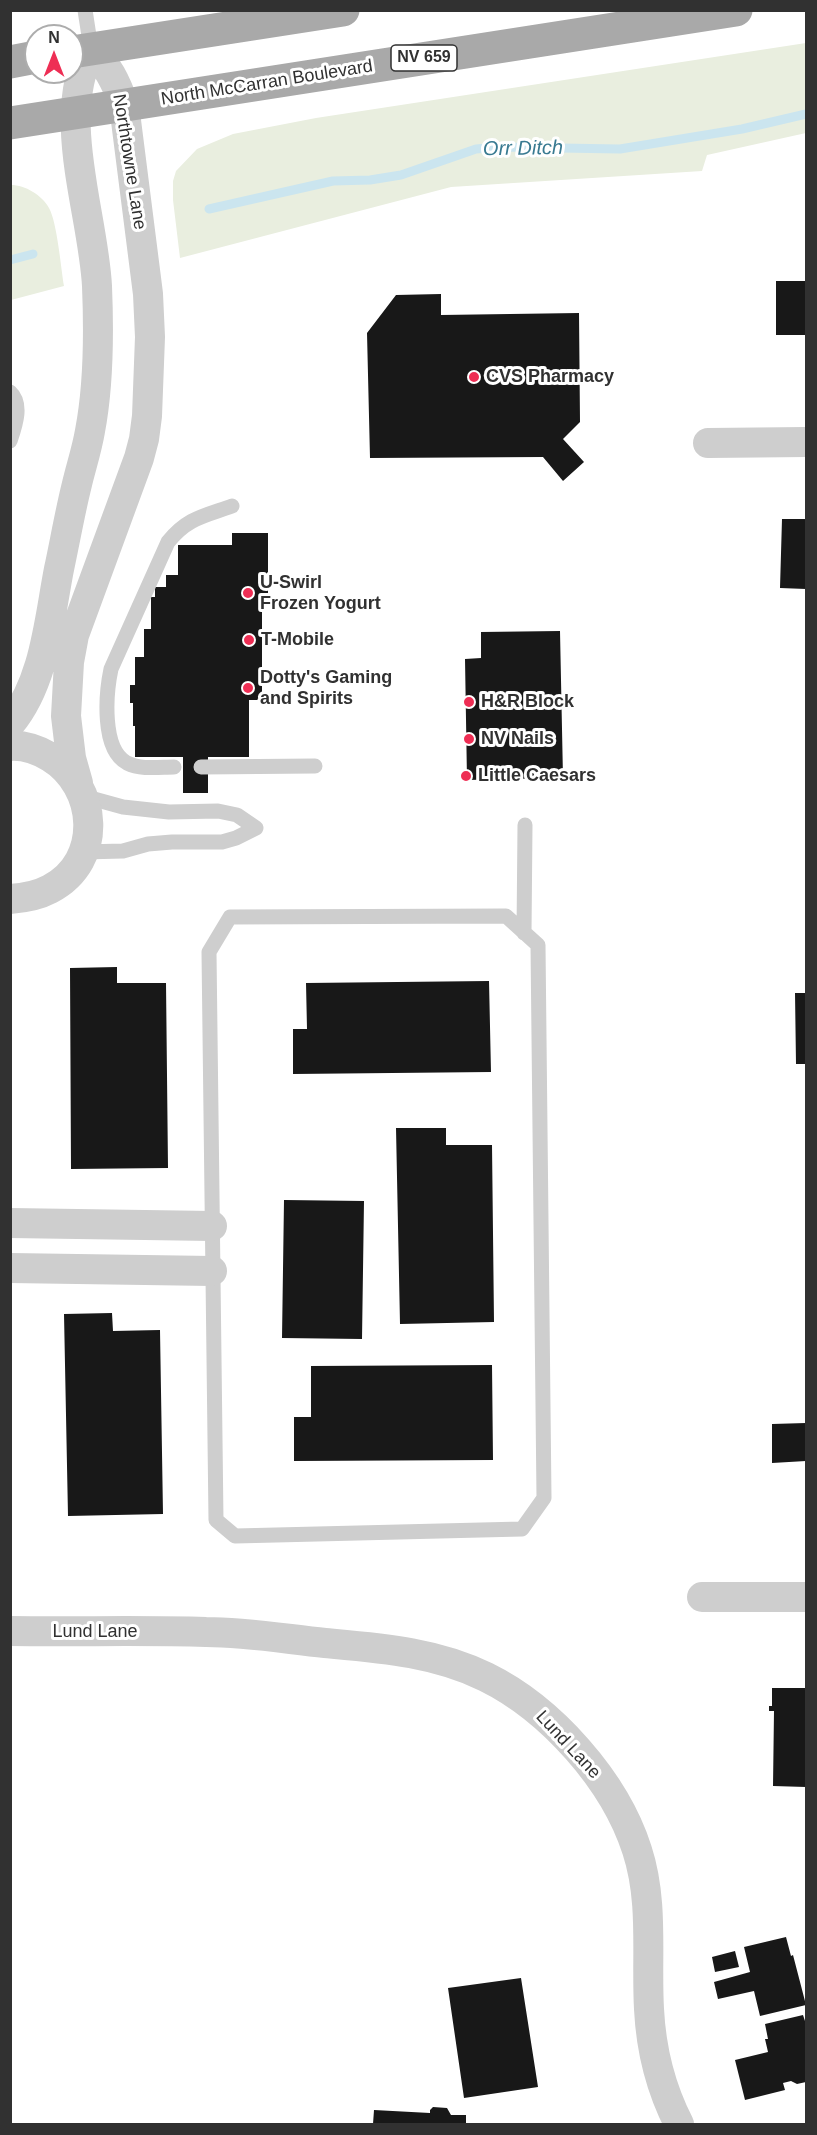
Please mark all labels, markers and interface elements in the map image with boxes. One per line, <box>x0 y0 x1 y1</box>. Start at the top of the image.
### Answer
north arrow <box>24 24 84 84</box>
text: N <box>48 29 60 46</box>
road number: NV 659 <box>391 45 457 71</box>
street label: North McCarran Boulevard <box>160 56 374 110</box>
street label: Northtowne Lane <box>108 93 150 231</box>
water label: Orr Ditch <box>483 136 563 162</box>
place label: CVS Pharmacy <box>486 366 614 388</box>
marker: CVS Pharmacy <box>467 370 481 384</box>
place label: U-Swirl Frozen Yogurt <box>260 572 381 614</box>
marker: U-Swirl Frozen Yogurt <box>241 586 255 600</box>
place label: T-Mobile <box>261 629 334 651</box>
marker: T-Mobile <box>242 633 256 647</box>
place label: Dotty's Gaming and Spirits <box>260 667 392 710</box>
marker: Dotty's Gaming and Spirits <box>241 681 255 695</box>
place label: H&R Block <box>481 691 574 713</box>
marker: H&R Block <box>462 695 476 709</box>
place label: NV Nails <box>481 728 554 750</box>
marker: NV Nails <box>462 732 476 746</box>
place label: Little Caesars <box>478 765 596 787</box>
marker: Little Caesars <box>459 769 473 783</box>
street label: Lund Lane <box>52 1621 138 1643</box>
street label: Lund Lane <box>531 1707 605 1783</box>

